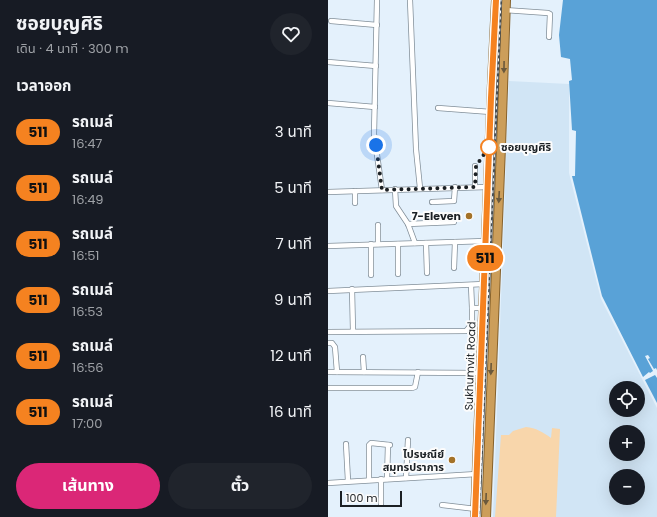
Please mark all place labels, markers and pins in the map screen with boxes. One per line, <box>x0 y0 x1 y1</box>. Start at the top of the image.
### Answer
marker: ซอยบุญศิริ <box>480 138 498 156</box>
place label: ซอยบุญศิริ <box>501 139 552 155</box>
place label: 7-Eleven <box>412 208 461 224</box>
marker: 7-Eleven <box>464 211 474 221</box>
place label: ไปรษณีย์ สมุทรปราการ <box>383 446 444 475</box>
marker: ไปรษณีย์ สมุทรปราการ <box>447 455 457 465</box>

